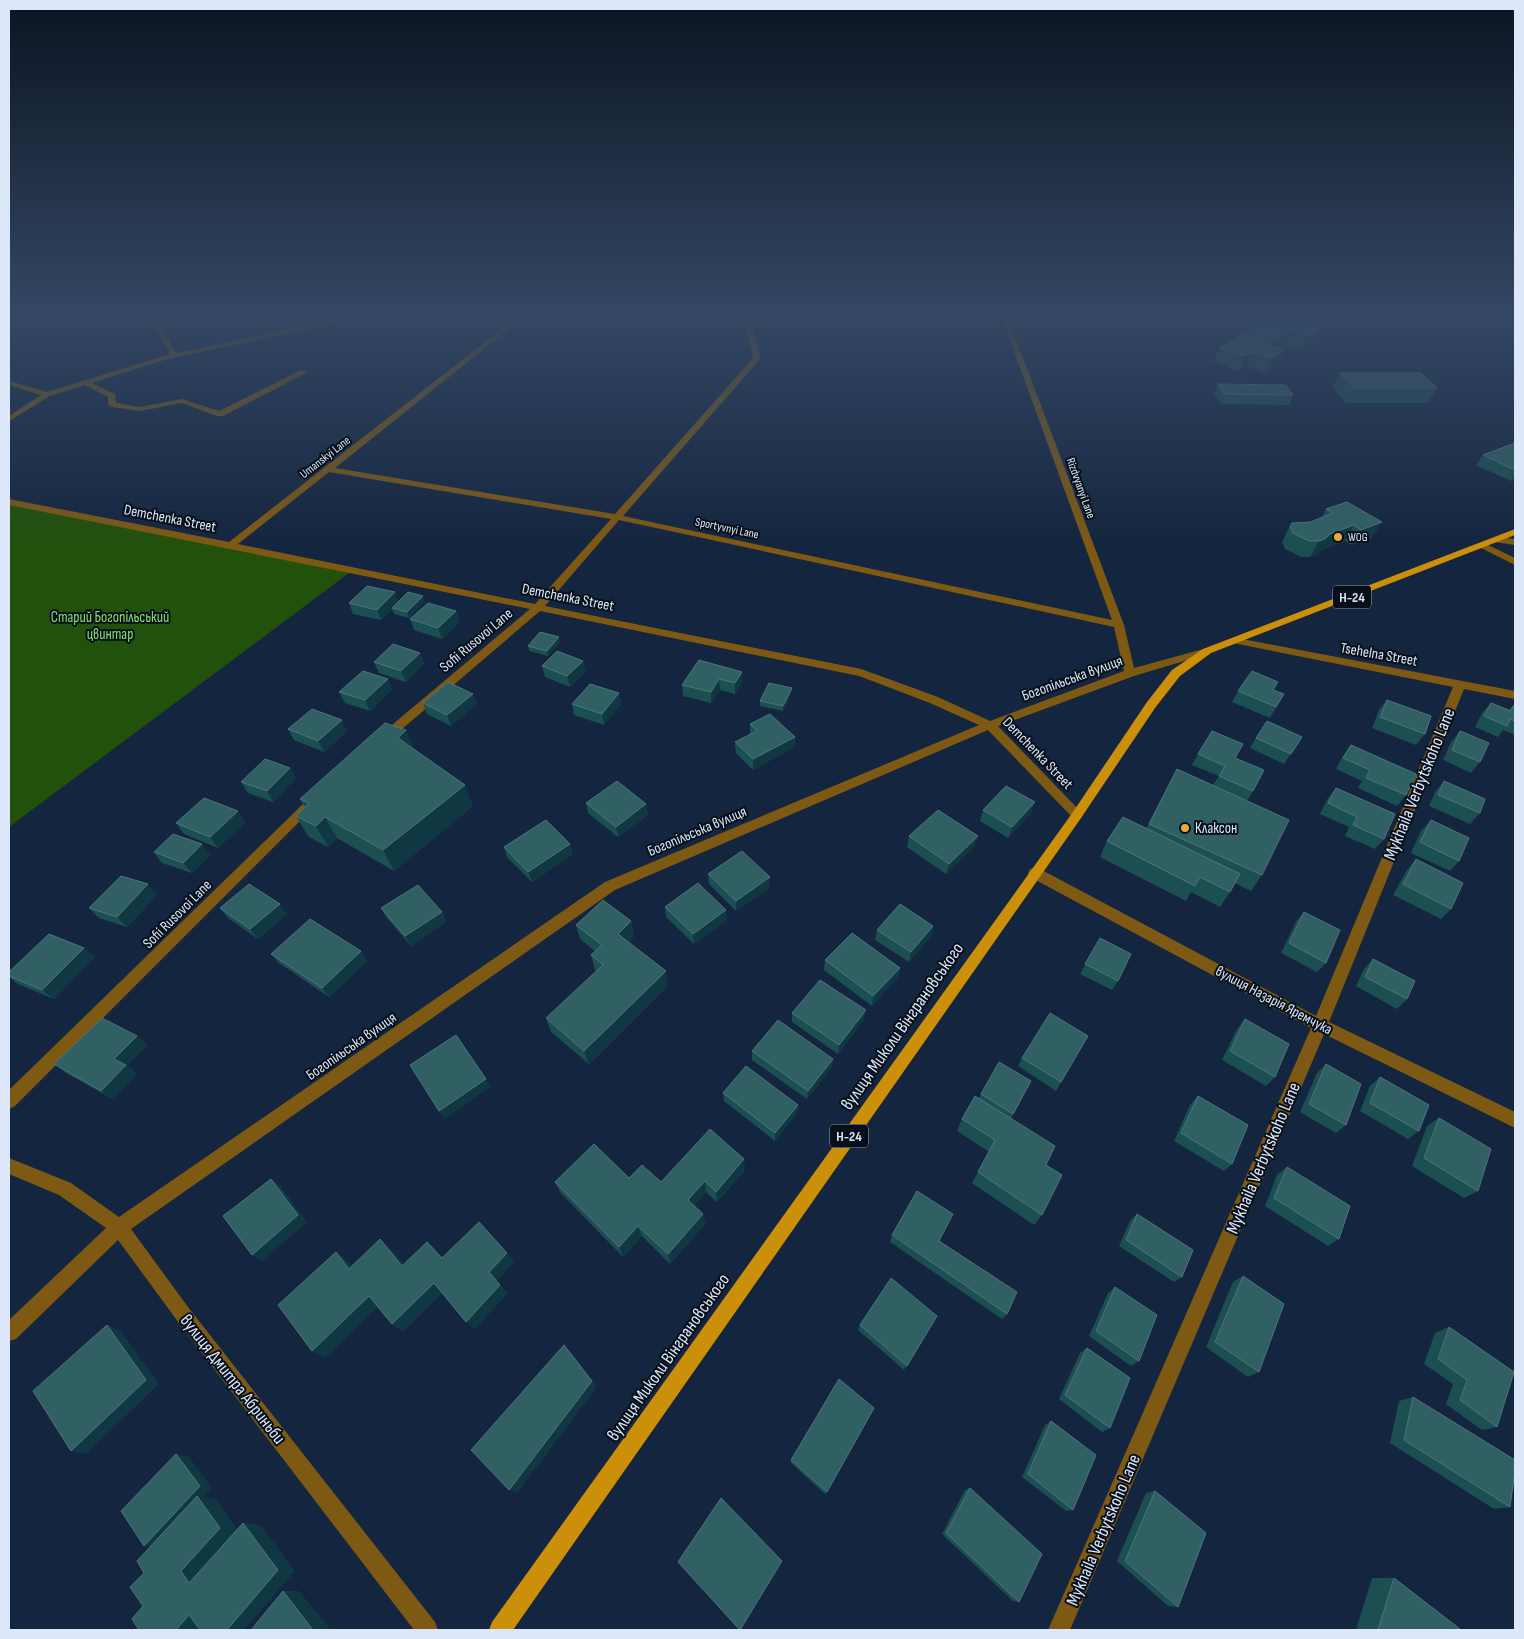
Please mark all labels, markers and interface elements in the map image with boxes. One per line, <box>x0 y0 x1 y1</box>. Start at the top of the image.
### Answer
street label: Umanskyi Lane <box>297 433 354 482</box>
street label: Rizdvyanyi Lane <box>1063 456 1099 521</box>
street label: Demchenka Street <box>122 500 218 537</box>
street label: Sportyvnyi Lane <box>694 514 760 543</box>
place label: WOG <box>1348 530 1368 545</box>
marker: WOG <box>1332 531 1344 543</box>
street label: Demchenka Street <box>520 579 616 616</box>
road number: Н-24 <box>1333 586 1371 608</box>
street label: Sofii Rusovoi Lane <box>436 604 517 677</box>
park label: Старий Богопільський цвинтар <box>51 608 169 644</box>
street label: Tsehelna Street <box>1339 638 1419 671</box>
street label: Богопільська вулиця <box>1019 651 1125 706</box>
street label: Mykhaila Verbytskoho Lane <box>1379 705 1460 863</box>
street label: Demchenka Street <box>998 713 1077 794</box>
street label: Богопільська вулиця <box>645 802 750 861</box>
place label: Клаксон <box>1195 819 1237 838</box>
marker: Клаксон <box>1179 822 1191 834</box>
street label: Sofii Rusovoi Lane <box>139 876 216 953</box>
street label: вулиця Миколи Вінграновського <box>837 939 968 1114</box>
street label: вулиця Назарія Яремчука <box>1212 962 1336 1039</box>
street label: Богопільська вулиця <box>302 1008 400 1085</box>
street label: Mykhaila Verbytskoho Lane <box>1222 1079 1305 1237</box>
road number: Н-24 <box>830 1124 868 1148</box>
street label: вулиця Миколи Вінграновського <box>603 1270 734 1445</box>
street label: вулиця Дмитра Абриньби <box>175 1310 290 1448</box>
street label: Mykhaila Verbytskoho Lane <box>1062 1451 1145 1609</box>

